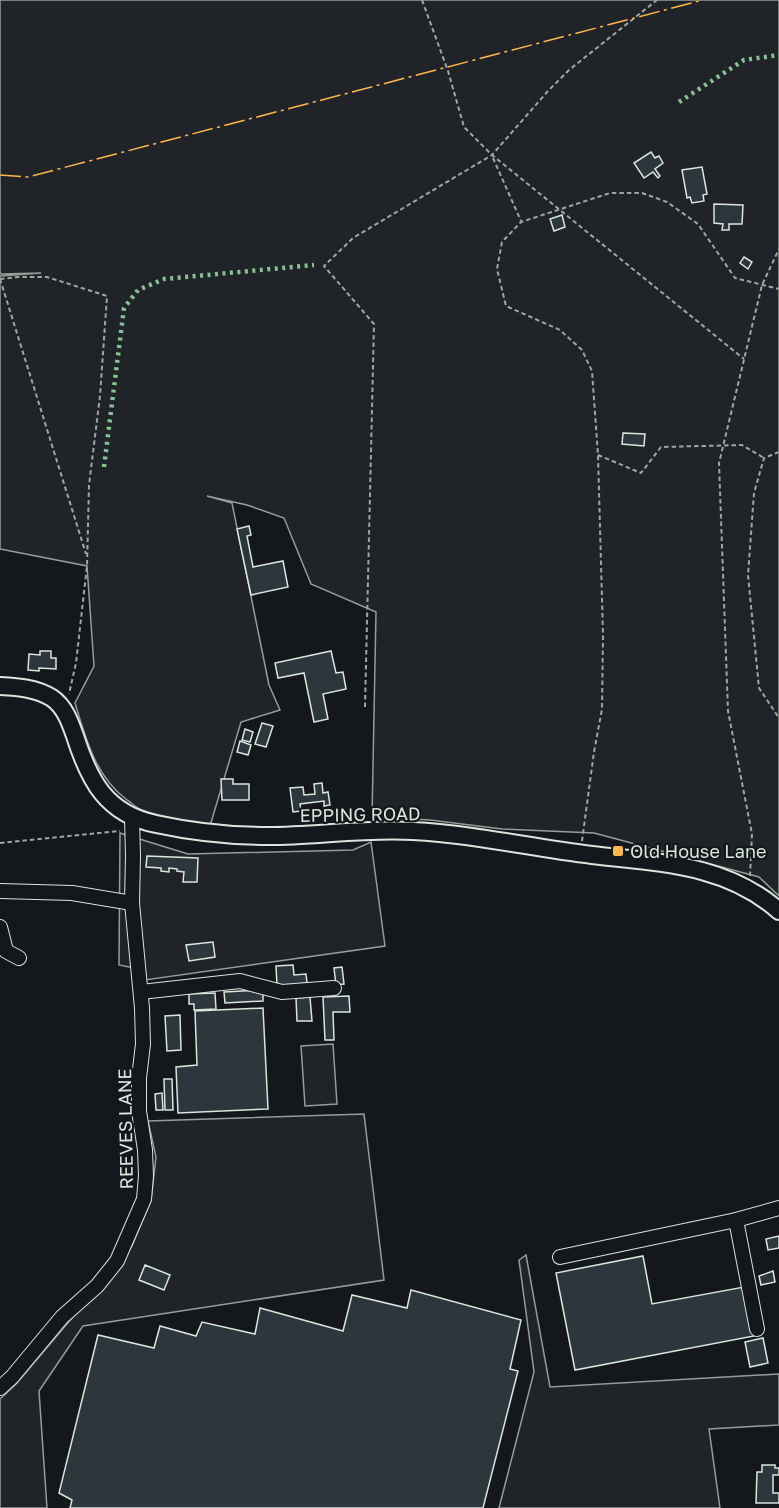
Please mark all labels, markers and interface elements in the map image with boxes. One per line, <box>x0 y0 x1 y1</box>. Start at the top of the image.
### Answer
street label: EPPING ROAD <box>299 802 421 826</box>
place label: Old House Lane <box>630 840 766 862</box>
marker: Old House Lane <box>611 844 625 858</box>
street label: REEVES LANE <box>113 1068 137 1190</box>

